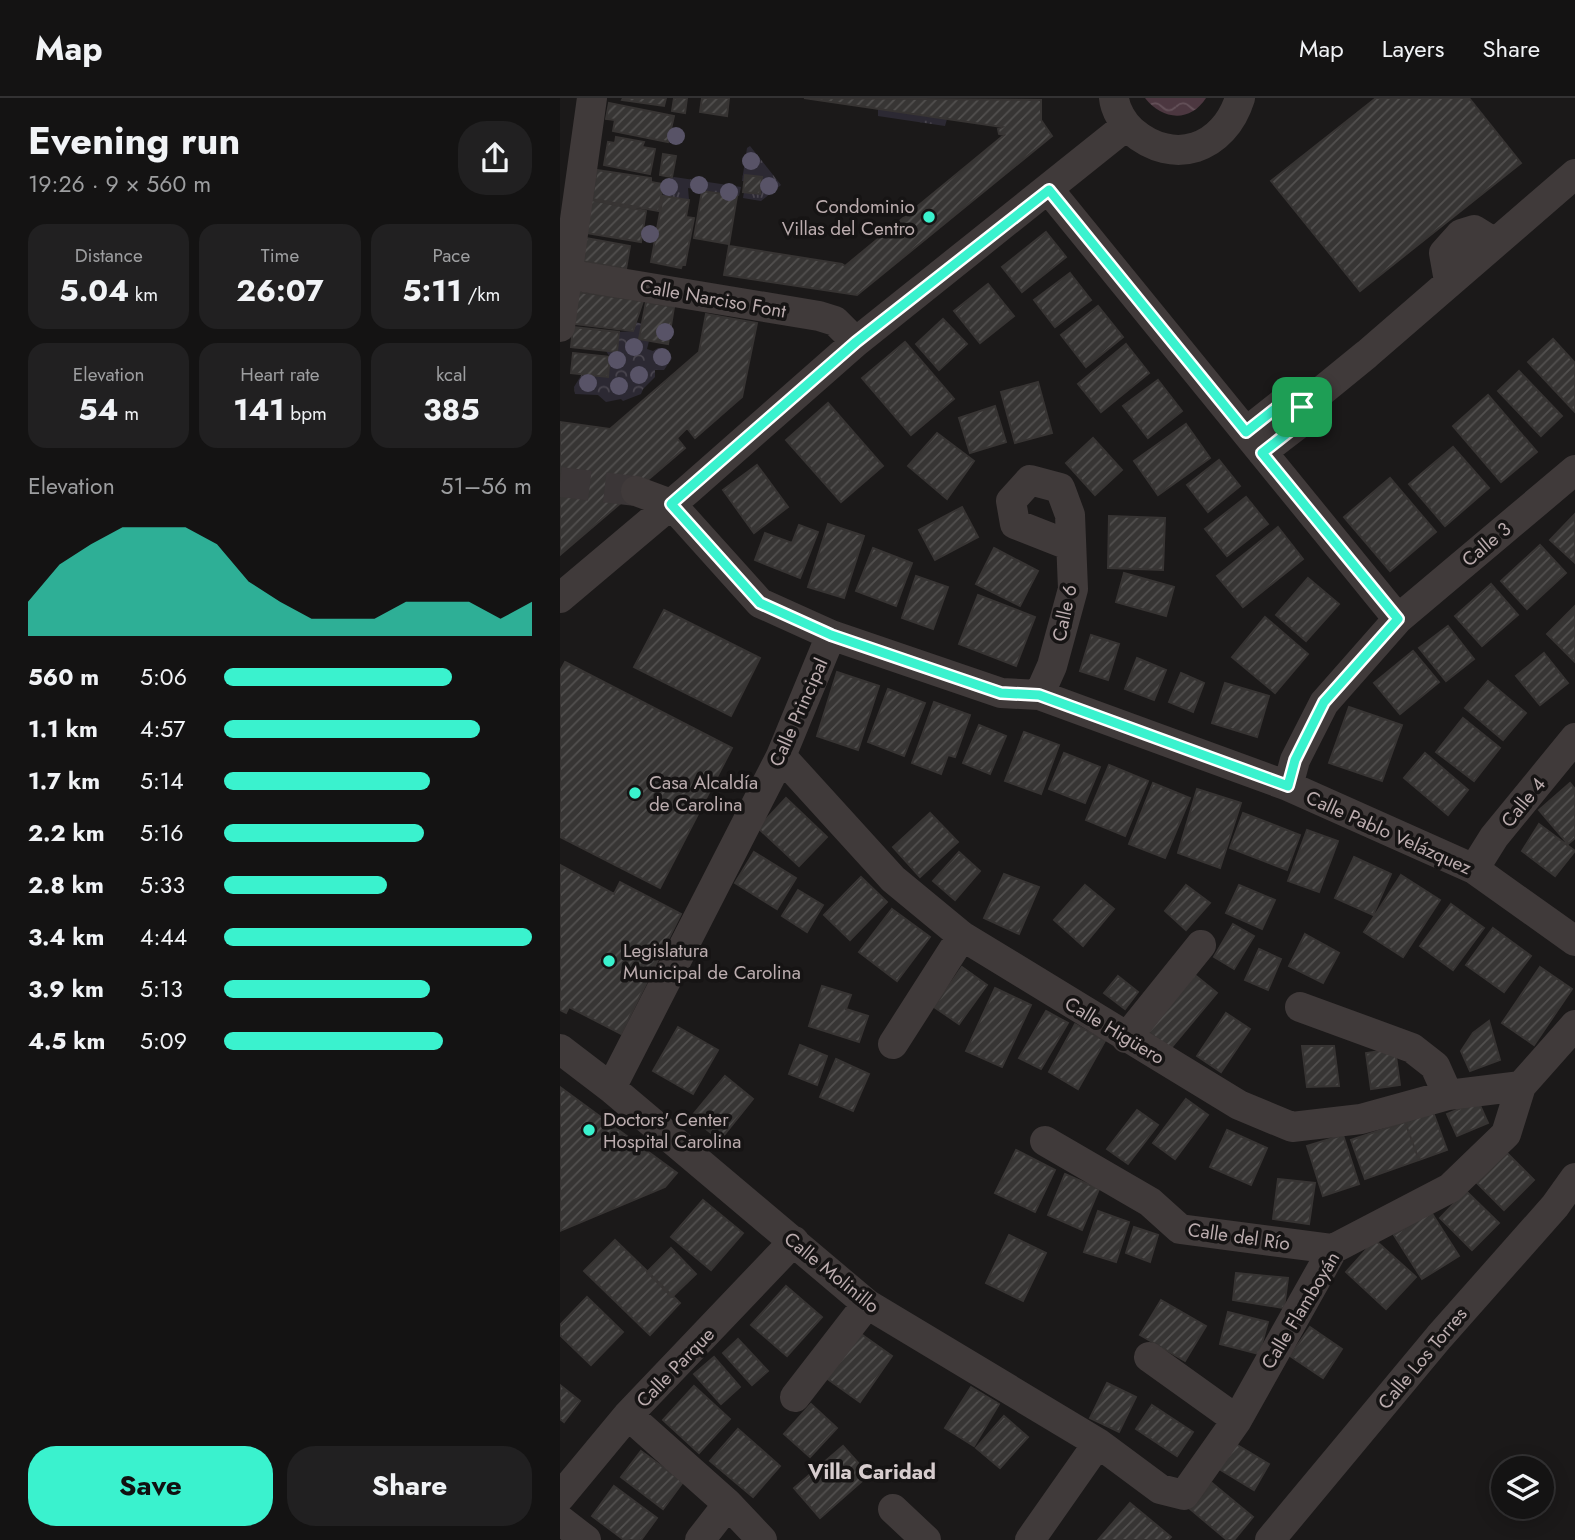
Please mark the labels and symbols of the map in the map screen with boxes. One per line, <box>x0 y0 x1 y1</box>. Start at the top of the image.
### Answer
place label: Condominio Villas del Centro <box>782 193 915 242</box>
marker: Condominio Villas del Centro <box>921 209 937 225</box>
street label: Calle Narciso Font <box>638 272 789 325</box>
pin <box>1272 377 1332 437</box>
street label: Calle 3 <box>1456 516 1517 573</box>
street label: Calle 6 <box>1045 582 1084 644</box>
street label: Calle Principal <box>762 654 834 771</box>
place label: Casa Alcaldía de Carolina <box>649 769 758 818</box>
street label: Calle 4 <box>1495 771 1552 833</box>
street label: Calle Pablo Velázquez <box>1302 784 1476 881</box>
marker: Casa Alcaldía de Carolina <box>627 785 643 801</box>
place label: Legislatura Municipal de Carolina <box>623 937 801 986</box>
marker: Legislatura Municipal de Carolina <box>601 953 617 969</box>
street label: Calle Higüero <box>1060 990 1170 1071</box>
place label: Doctors' Center Hospital Carolina <box>603 1106 741 1155</box>
marker: Doctors' Center Hospital Carolina <box>581 1122 597 1138</box>
street label: Calle del Río <box>1186 1216 1292 1257</box>
street label: Calle Molinillo <box>778 1226 885 1319</box>
street label: Calle Flamboyán <box>1255 1246 1346 1374</box>
street label: Calle Los Torres <box>1371 1301 1473 1415</box>
street label: Calle Parque <box>630 1321 721 1413</box>
district label: Villa Caridad <box>807 1457 936 1487</box>

